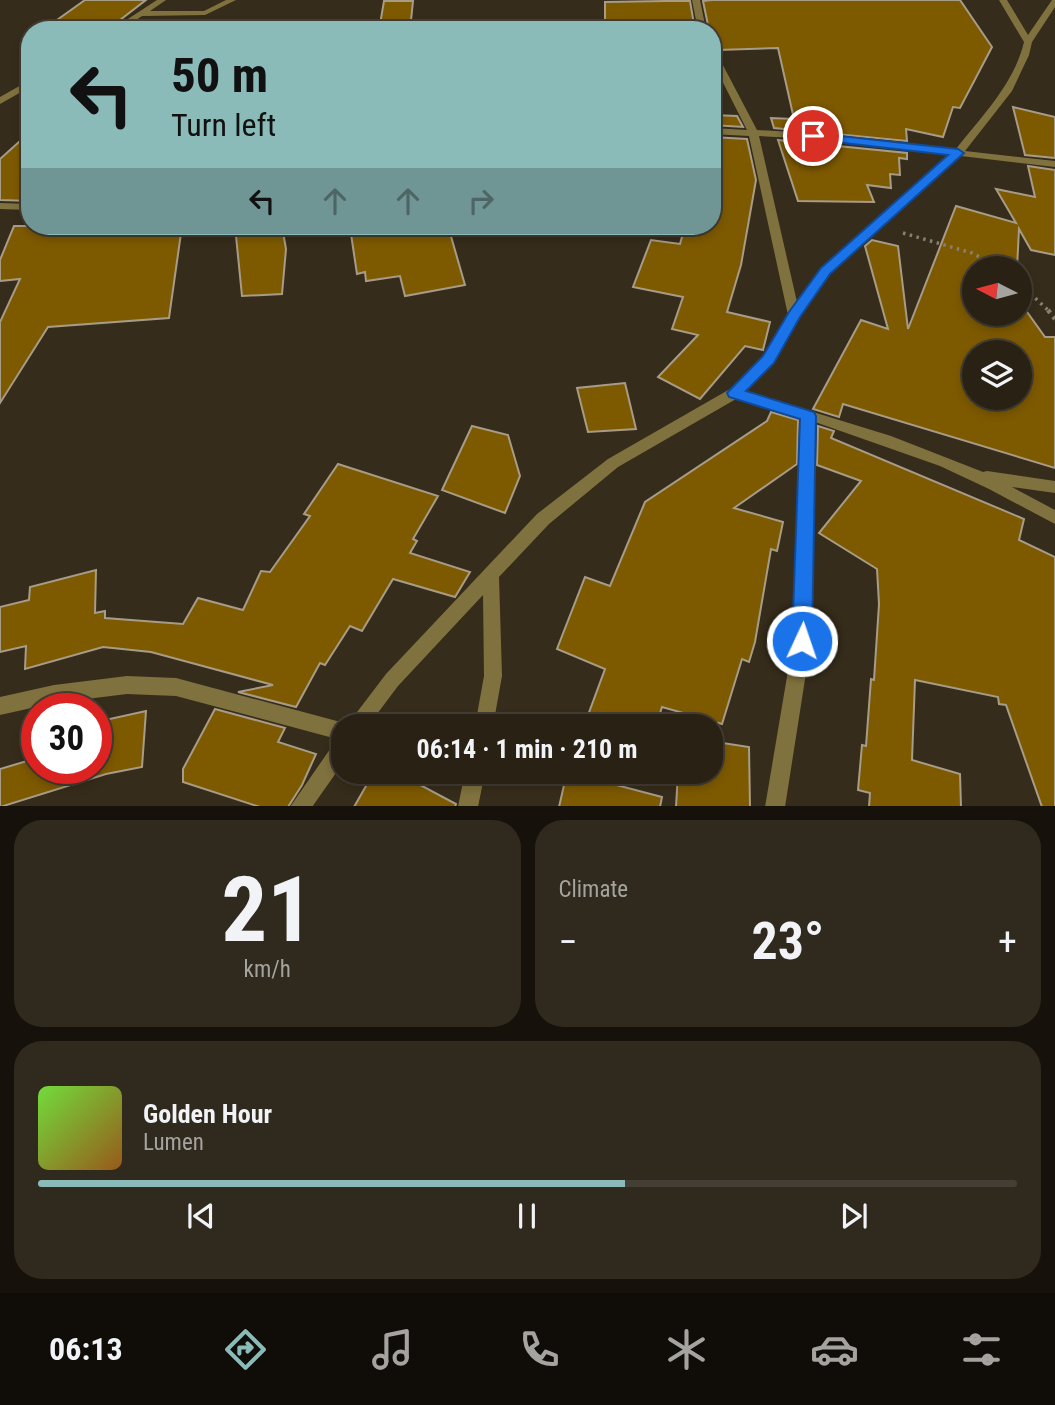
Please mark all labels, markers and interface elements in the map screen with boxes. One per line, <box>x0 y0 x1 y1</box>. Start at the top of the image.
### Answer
text: 50 m <box>171 47 268 104</box>
icon: left <box>56 49 147 140</box>
text: Turn left <box>171 106 276 144</box>
pin <box>783 106 843 166</box>
icon: arrive <box>794 117 832 155</box>
icon: left <box>243 182 281 220</box>
icon: ahead <box>316 182 354 220</box>
icon: ahead <box>389 182 427 220</box>
icon: right <box>462 182 500 220</box>
north arrow <box>962 256 1032 326</box>
map controls <box>962 256 1032 410</box>
button: layers <box>962 340 1032 410</box>
position arrow <box>765 604 839 678</box>
speed limit sign: 30 <box>21 693 112 784</box>
text: 06:14 · 1 min · 210 m <box>417 734 637 764</box>
text: 21 <box>221 857 313 963</box>
text: Climate <box>559 876 628 903</box>
text: 23° <box>751 911 824 972</box>
text: − <box>559 920 578 964</box>
text: + <box>998 920 1017 964</box>
text: km/h <box>244 956 291 983</box>
text: Golden Hour <box>143 1099 272 1129</box>
text: Lumen <box>143 1129 204 1156</box>
icon: previous <box>182 1197 220 1235</box>
icon: pause <box>508 1197 546 1235</box>
icon: next <box>835 1197 873 1235</box>
icon: directions <box>221 1325 270 1374</box>
icon: music <box>368 1325 417 1374</box>
icon: phone <box>515 1325 564 1374</box>
icon: climate <box>662 1325 711 1374</box>
icon: car <box>810 1325 859 1374</box>
icon: filters <box>957 1325 1006 1374</box>
text: 06:13 <box>49 1330 123 1368</box>

